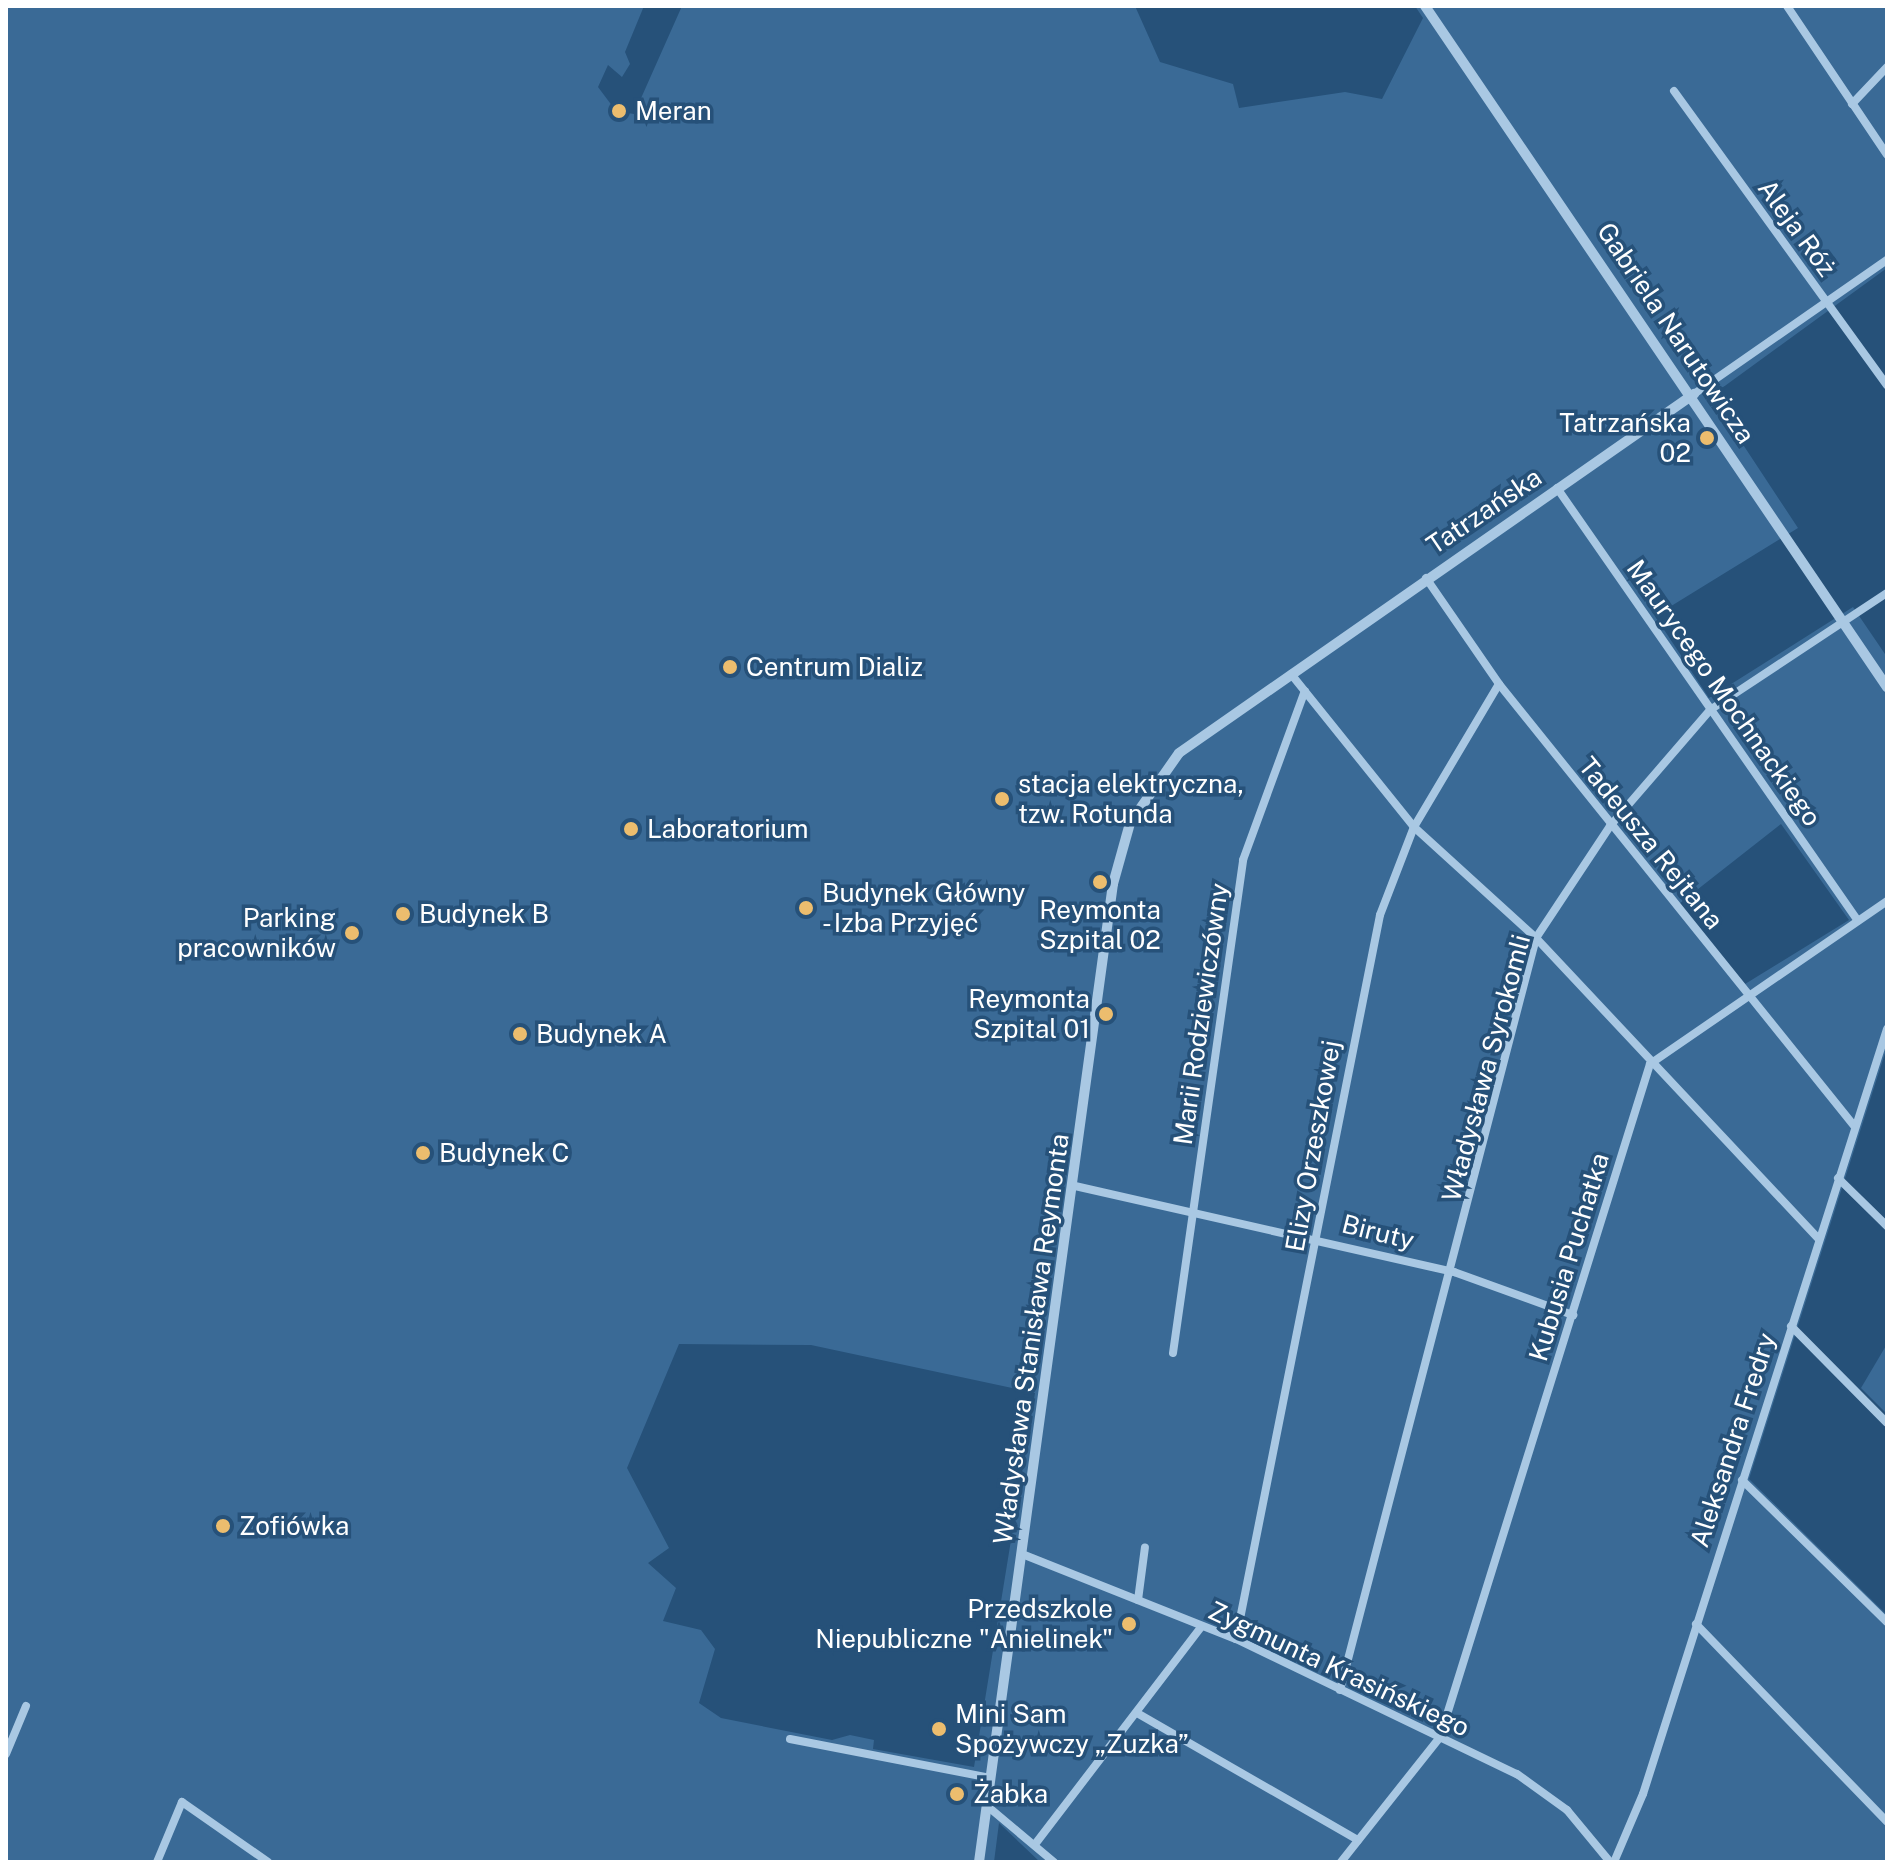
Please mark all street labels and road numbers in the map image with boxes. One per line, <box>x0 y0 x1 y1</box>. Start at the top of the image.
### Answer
street label: Aleja Róż <box>1751 174 1843 282</box>
street label: Gabriela Narutowicza <box>1590 217 1762 449</box>
street label: Tatrzańska <box>1421 461 1547 561</box>
street label: Maurycego Mochnackiego <box>1620 554 1828 832</box>
street label: Tadeusza Rejtana <box>1572 751 1730 935</box>
street label: Marii Rodziewiczówny <box>1167 881 1235 1147</box>
street label: Władysława Syrokomli <box>1435 931 1537 1205</box>
street label: Elizy Orzeszkowej <box>1279 1038 1347 1254</box>
street label: Władysława Stanisława Reymonta <box>987 1132 1075 1546</box>
street label: Kubusia Puchatka <box>1522 1149 1616 1365</box>
street label: Biruty <box>1339 1208 1417 1256</box>
street label: Aleksandra Fredry <box>1684 1329 1782 1551</box>
street label: Zygmunta Krasińskiego <box>1204 1595 1474 1743</box>

